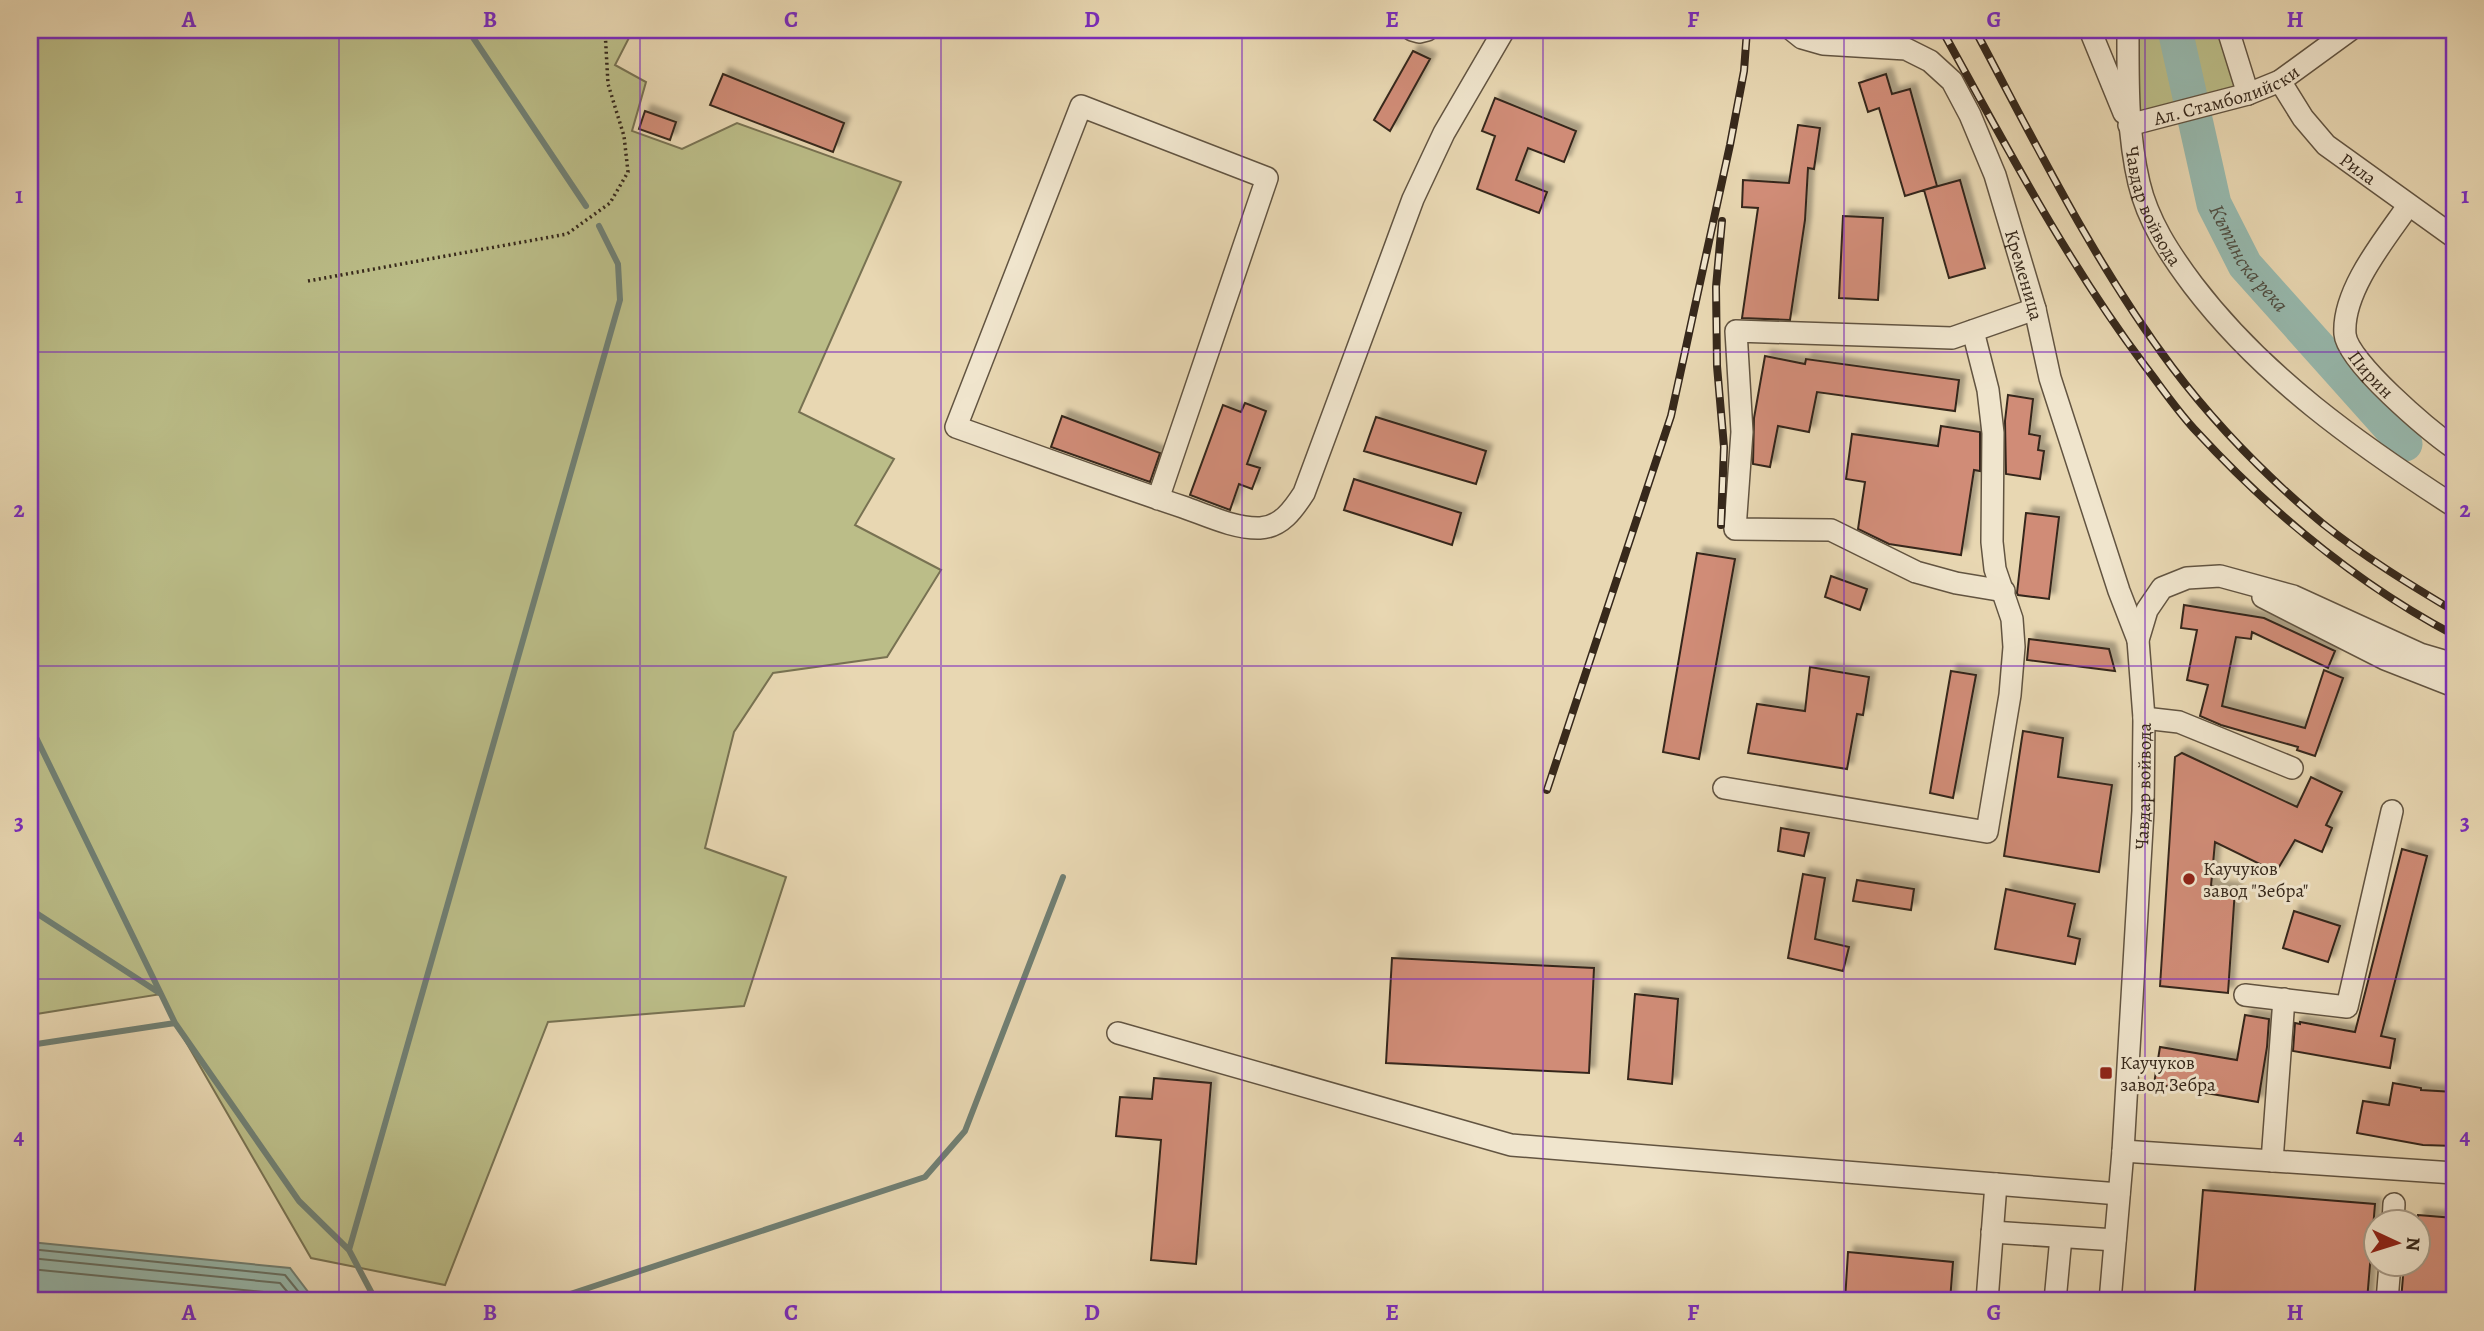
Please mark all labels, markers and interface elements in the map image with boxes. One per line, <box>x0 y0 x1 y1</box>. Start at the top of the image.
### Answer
text: A <box>181 4 197 35</box>
text: B <box>483 4 497 35</box>
text: C <box>784 4 798 35</box>
text: D <box>1084 4 1100 35</box>
text: E <box>1385 4 1399 35</box>
text: F <box>1687 4 1700 35</box>
text: G <box>1986 4 2002 35</box>
text: H <box>2286 4 2304 35</box>
street label: Ал. Стамболийски <box>2150 59 2305 132</box>
street label: Чавдар войвода <box>2119 145 2188 272</box>
street label: Рила <box>2334 147 2382 191</box>
text: 1 <box>15 180 23 211</box>
text: 1 <box>2461 180 2469 211</box>
water label: Кътинска река <box>2202 199 2295 318</box>
street label: Кременица <box>1998 227 2049 323</box>
street label: Пирин <box>2342 345 2399 405</box>
text: 2 <box>13 494 25 525</box>
text: 2 <box>2459 494 2471 525</box>
street label: Чавдар войвода <box>2129 722 2158 851</box>
text: 3 <box>14 807 24 838</box>
text: 3 <box>2460 807 2470 838</box>
place label: Каучуков завод "Зебра" <box>2203 856 2308 904</box>
marker: Каучуков завод "Зебра" <box>2181 871 2197 887</box>
place label: Каучуков завод Зебра <box>2120 1050 2216 1098</box>
marker: Каучуков завод Зебра <box>2098 1065 2114 1081</box>
text: 4 <box>14 1121 25 1152</box>
text: 4 <box>2460 1121 2471 1152</box>
north arrow <box>2362 1208 2432 1278</box>
text: N <box>2399 1236 2426 1252</box>
text: A <box>181 1297 197 1328</box>
text: B <box>483 1297 497 1328</box>
text: C <box>784 1297 798 1328</box>
text: D <box>1084 1297 1100 1328</box>
text: E <box>1385 1297 1399 1328</box>
text: F <box>1687 1297 1700 1328</box>
text: G <box>1986 1297 2002 1328</box>
text: H <box>2286 1297 2304 1328</box>

